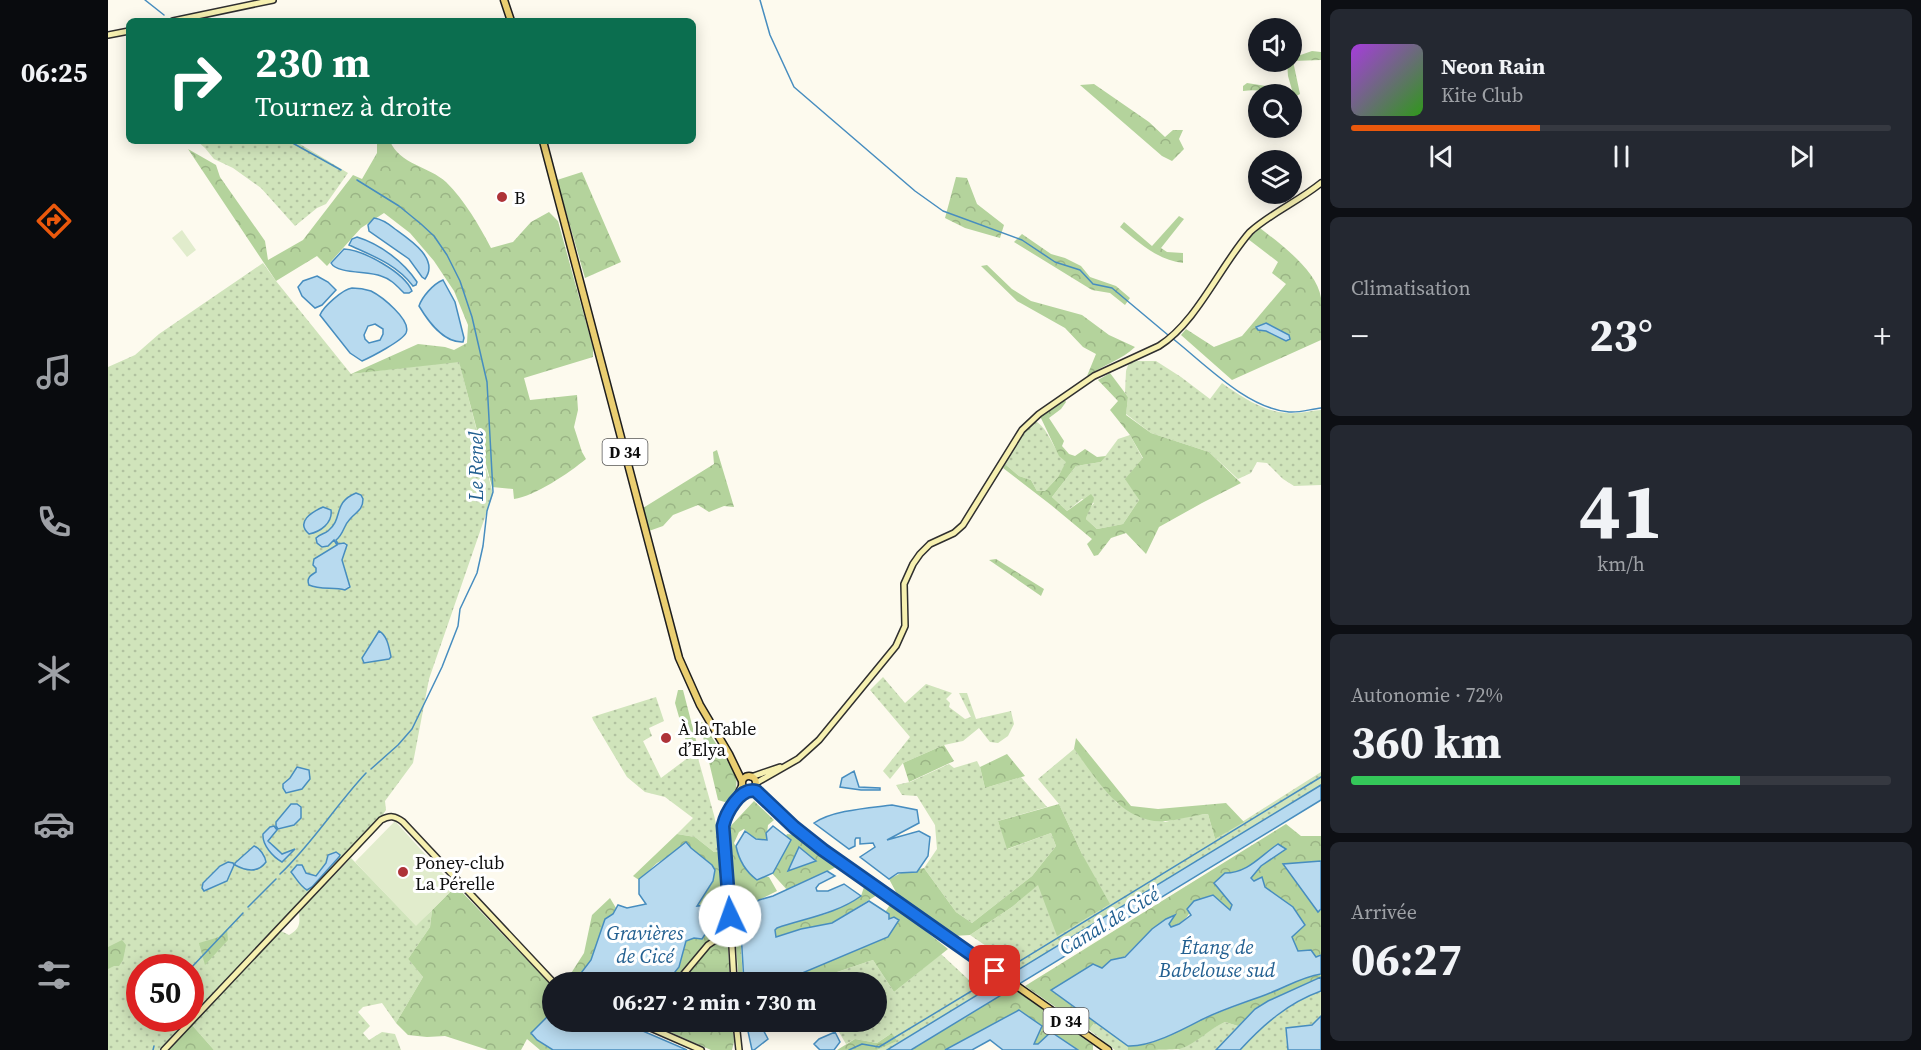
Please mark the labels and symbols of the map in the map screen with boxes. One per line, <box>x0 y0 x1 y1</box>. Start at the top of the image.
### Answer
place label: B <box>514 185 525 210</box>
marker: B <box>495 190 509 204</box>
water label: Le Renel <box>462 431 490 502</box>
road number: D 34 <box>602 439 648 465</box>
place label: À la Table d’Elya <box>678 716 756 762</box>
marker: À la Table d’Elya <box>659 731 673 745</box>
place label: Poney-club La Pérelle <box>415 850 505 896</box>
marker: Poney-club La Pérelle <box>396 865 410 879</box>
water label: Canal de Cicé <box>1054 879 1166 962</box>
position arrow <box>698 884 762 948</box>
water label: Gravières de Cicé <box>607 919 684 970</box>
water label: Étang de Babelouse sud <box>1158 933 1276 984</box>
pin <box>969 945 1020 996</box>
speed limit sign: 50 <box>126 954 204 1032</box>
road number: D 34 <box>1044 1008 1088 1034</box>

